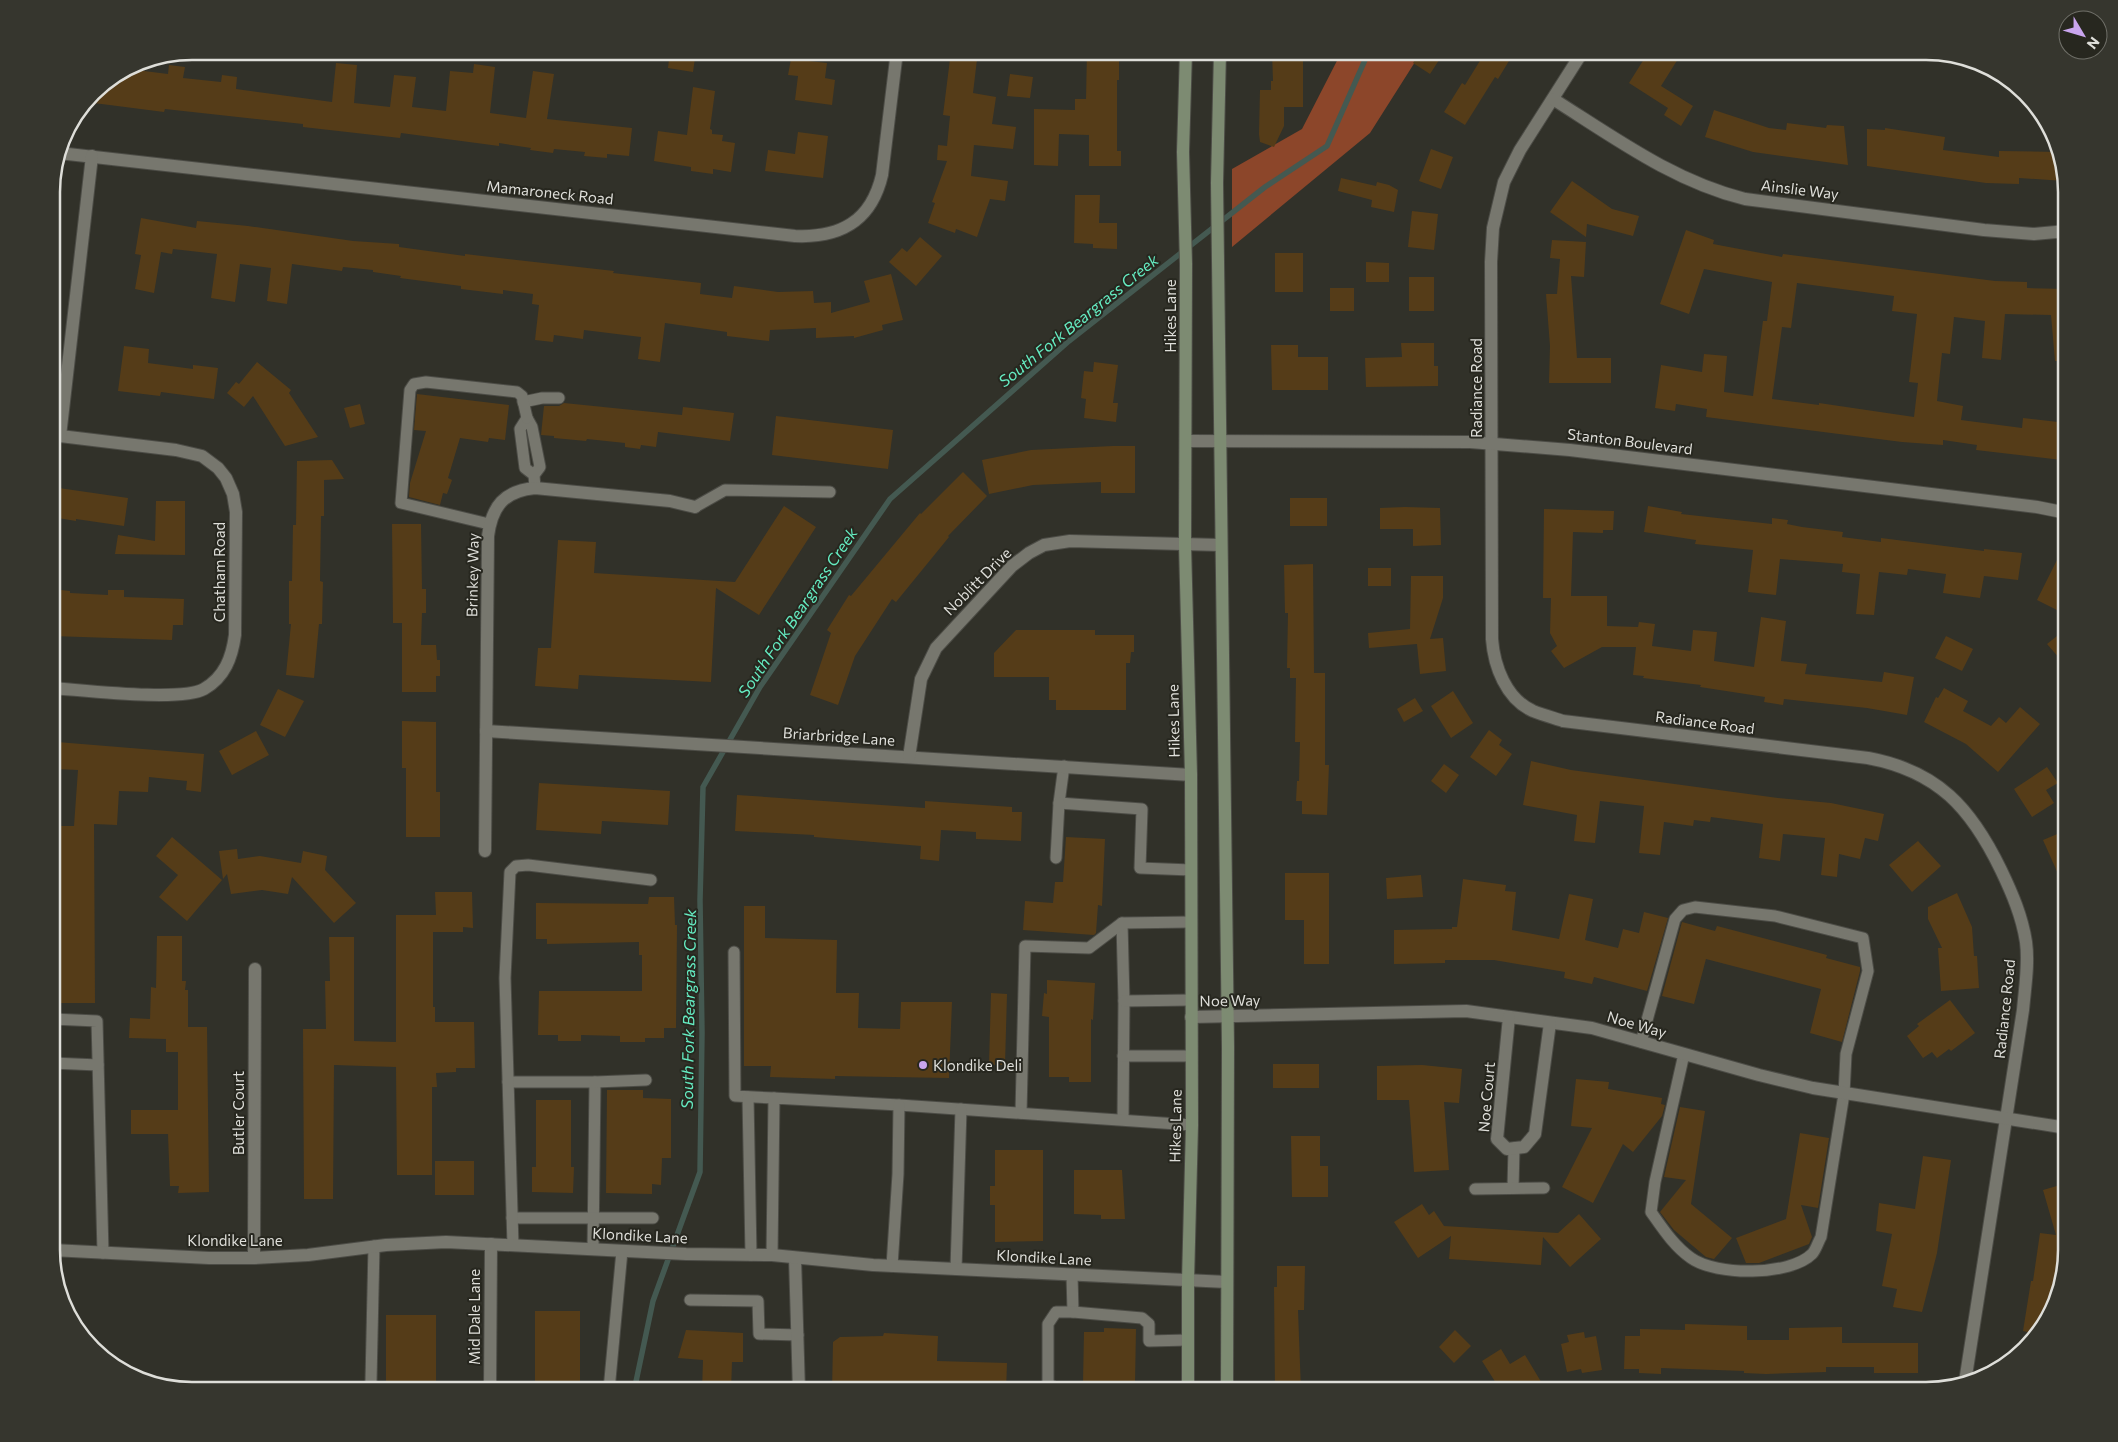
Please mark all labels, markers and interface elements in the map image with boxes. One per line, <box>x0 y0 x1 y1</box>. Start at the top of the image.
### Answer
north arrow <box>2058 10 2108 60</box>
text: N <box>2084 34 2104 53</box>
street label: Ainslie Way <box>1760 175 1840 203</box>
street label: Mamaroneck Road <box>486 176 614 208</box>
water label: South Fork Beargrass Creek <box>994 249 1162 390</box>
street label: Hikes Lane <box>1161 279 1179 353</box>
street label: Radiance Road <box>1467 338 1485 438</box>
street label: Stanton Boulevard <box>1566 424 1694 458</box>
street label: Chatham Road <box>210 522 228 622</box>
water label: South Fork Beargrass Creek <box>733 523 861 700</box>
street label: Brinkey Way <box>462 533 482 617</box>
street label: Noblitt Drive <box>939 543 1015 619</box>
street label: Hikes Lane <box>1163 684 1183 758</box>
street label: Radiance Road <box>1654 707 1756 737</box>
street label: Briarbridge Lane <box>782 723 896 749</box>
water label: South Fork Beargrass Creek <box>677 908 699 1109</box>
street label: Radiance Road <box>1990 958 2018 1060</box>
street label: Noe Way <box>1199 990 1261 1010</box>
street label: Noe Way <box>1605 1007 1669 1041</box>
place label: Klondike Deli <box>933 1056 1022 1074</box>
marker: Klondike Deli <box>917 1059 929 1071</box>
street label: Noe Court <box>1474 1061 1498 1133</box>
street label: Butler Court <box>229 1071 247 1155</box>
street label: Hikes Lane <box>1165 1089 1185 1163</box>
street label: Klondike Lane <box>592 1224 688 1246</box>
street label: Klondike Lane <box>187 1231 283 1249</box>
street label: Klondike Lane <box>996 1246 1092 1268</box>
street label: Mid Dale Lane <box>465 1269 483 1365</box>

